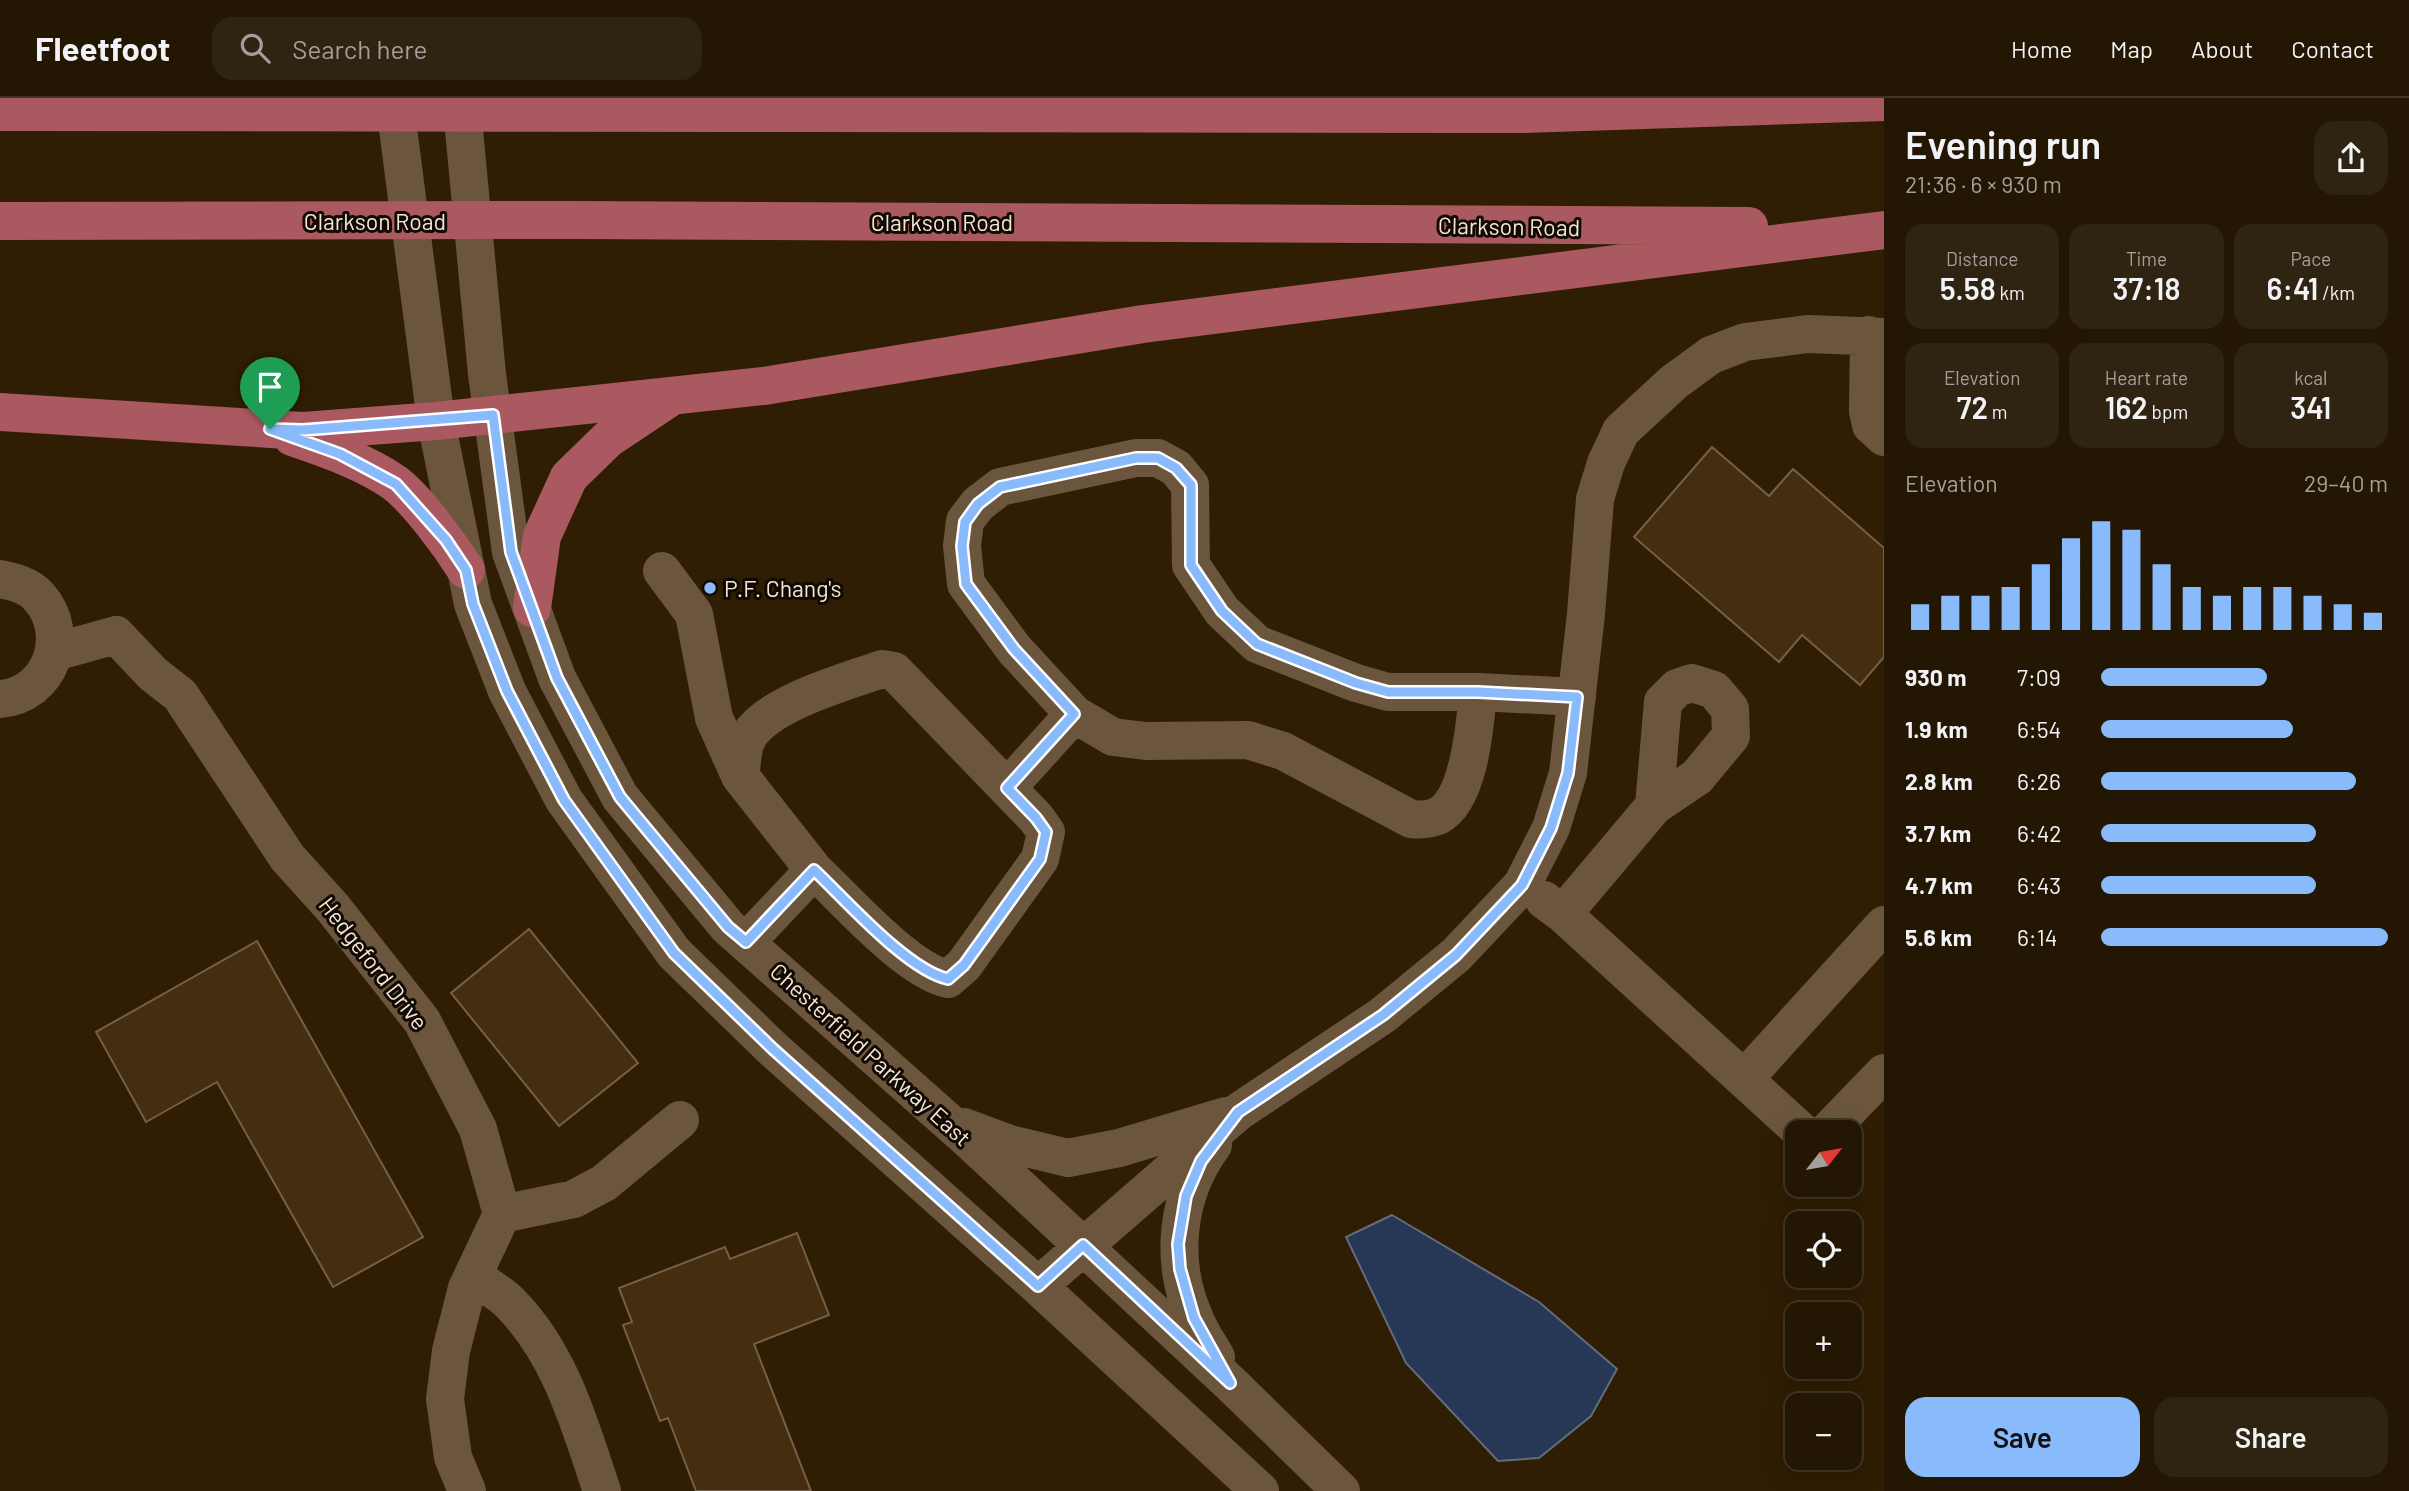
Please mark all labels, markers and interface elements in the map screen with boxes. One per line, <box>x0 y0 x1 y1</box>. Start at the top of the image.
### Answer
search box <box>212 17 702 80</box>
text: Fleetfoot <box>35 28 170 68</box>
icon: search <box>236 29 274 67</box>
text: Search here <box>292 33 427 64</box>
text: Home <box>2011 34 2072 63</box>
text: Map <box>2110 34 2153 63</box>
text: About <box>2191 34 2253 63</box>
text: Contact <box>2291 34 2374 63</box>
text: Evening run <box>1905 121 2101 167</box>
button: share <box>2314 121 2388 195</box>
text: 21:36 · 6 × 930 m <box>1905 170 2062 198</box>
street label: Clarkson Road <box>304 207 446 235</box>
street label: Clarkson Road <box>871 208 1013 236</box>
street label: Clarkson Road <box>1438 211 1580 241</box>
text: Distance <box>1946 247 2018 270</box>
text: Time <box>2126 247 2167 270</box>
text: Pace <box>2290 247 2331 270</box>
text: 5.58 <box>1940 270 1996 306</box>
text: 37:18 <box>2113 270 2180 306</box>
text: 6:41 <box>2267 270 2318 306</box>
text: km <box>1996 281 2025 304</box>
text: /km <box>2318 281 2355 304</box>
pin <box>240 357 300 429</box>
text: Elevation <box>1944 366 2020 389</box>
text: Heart rate <box>2105 366 2188 389</box>
text: kcal <box>2294 366 2327 389</box>
icon: arrive <box>251 368 289 406</box>
text: 72 <box>1957 389 1988 425</box>
text: 162 <box>2105 389 2148 425</box>
text: 341 <box>2290 389 2331 425</box>
text: m <box>1988 400 2008 423</box>
text: bpm <box>2148 400 2188 423</box>
text: Elevation <box>1905 469 1998 497</box>
text: 29–40 m <box>2304 469 2388 497</box>
place label: P.F. Chang's <box>724 574 842 602</box>
marker: P.F. Chang's <box>702 580 718 596</box>
text: 930 m <box>1905 663 1967 691</box>
text: 7:09 <box>2017 663 2061 691</box>
text: 1.9 km <box>1905 715 1968 743</box>
text: 6:54 <box>2017 715 2061 743</box>
text: 2.8 km <box>1905 767 1973 795</box>
text: 6:26 <box>2017 767 2061 795</box>
text: 3.7 km <box>1905 819 1971 847</box>
text: 6:42 <box>2017 819 2062 847</box>
text: 4.7 km <box>1905 871 1973 899</box>
text: 6:43 <box>2017 871 2061 899</box>
street label: Hedgeford Drive <box>314 891 434 1035</box>
text: 5.6 km <box>1905 923 1972 951</box>
text: 6:14 <box>2017 923 2057 951</box>
street label: Chesterfield Parkway East <box>765 957 977 1151</box>
north arrow <box>1785 1120 1862 1197</box>
map controls <box>1785 1120 1862 1470</box>
button: locate <box>1785 1211 1862 1288</box>
button: + <box>1785 1302 1862 1379</box>
button: − <box>1785 1393 1862 1470</box>
button: Save <box>1905 1397 2140 1477</box>
button: Share <box>2154 1397 2388 1477</box>

